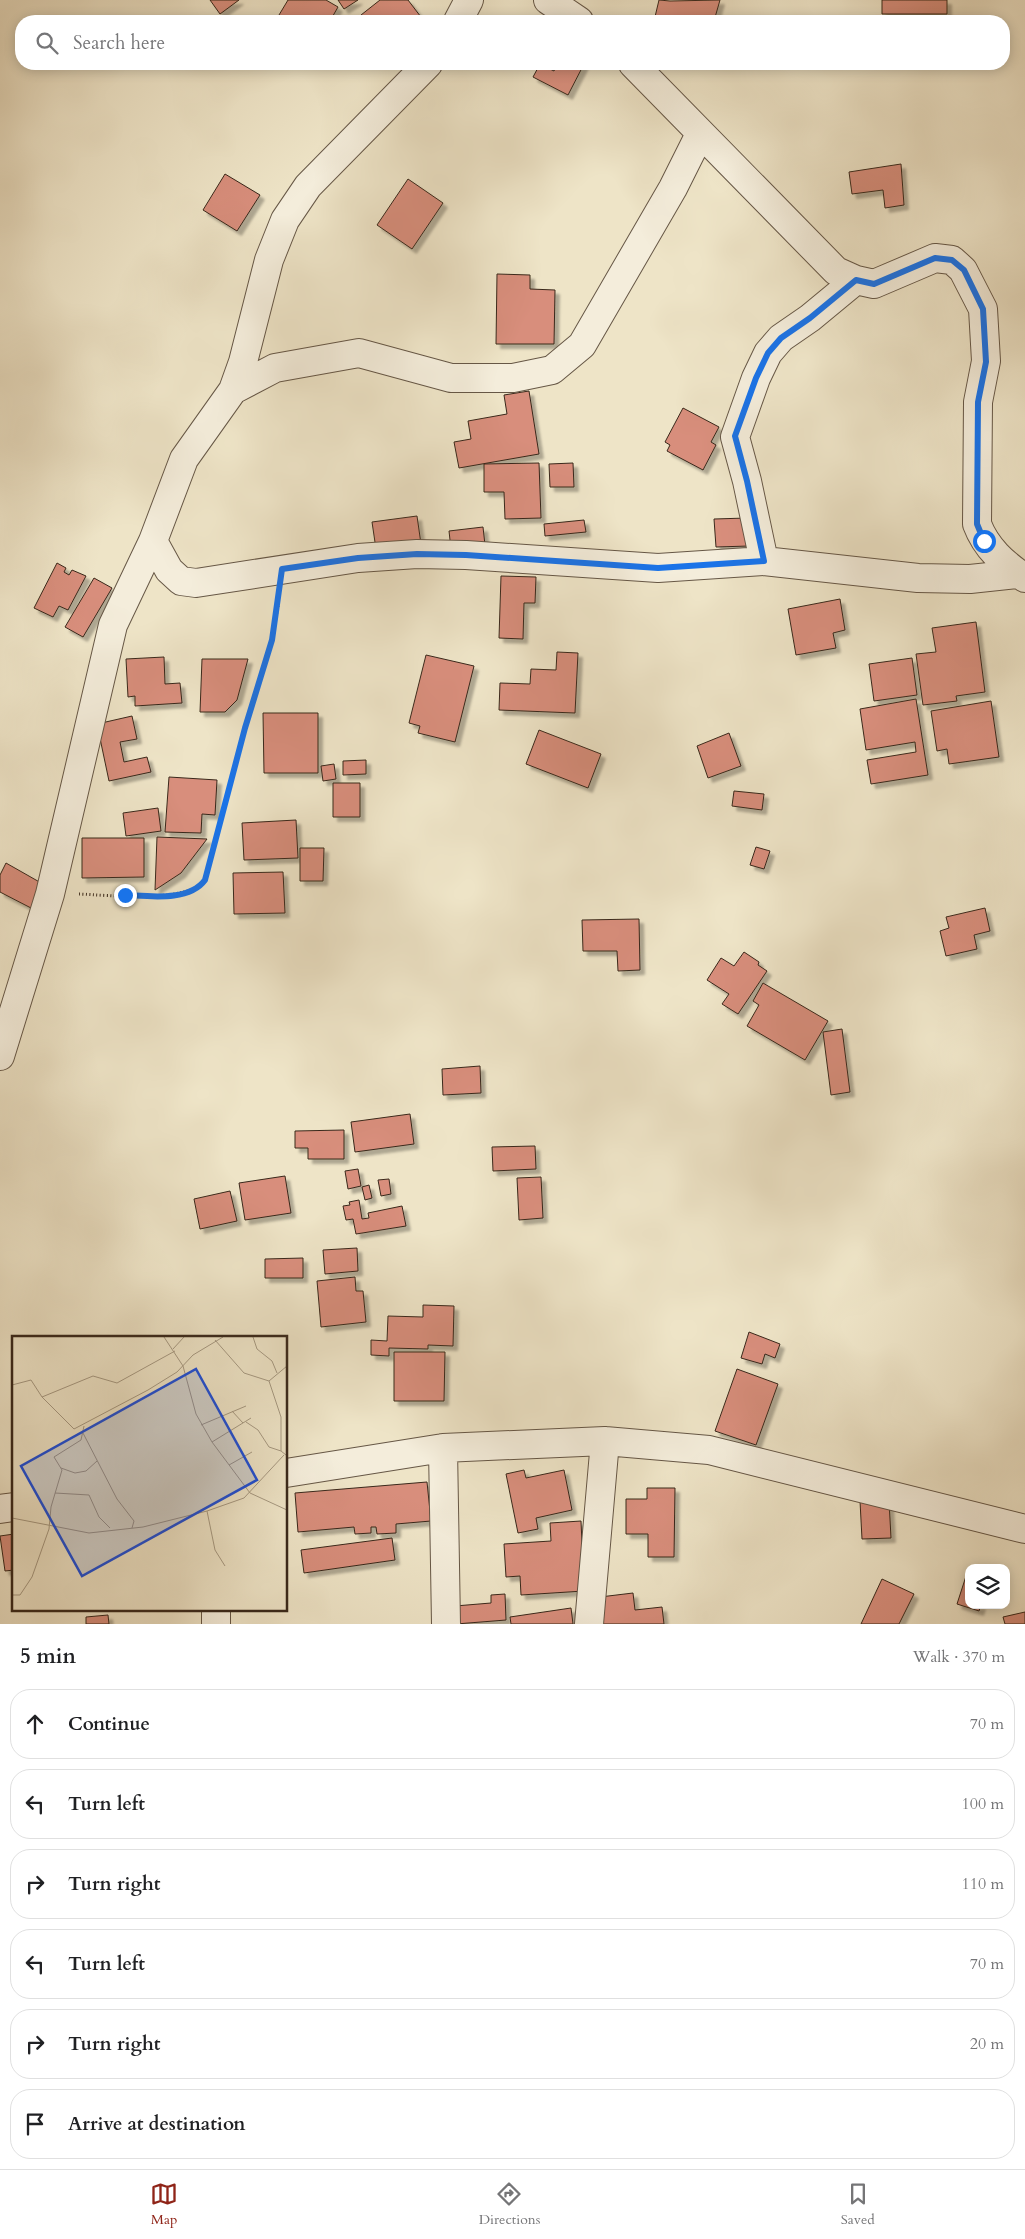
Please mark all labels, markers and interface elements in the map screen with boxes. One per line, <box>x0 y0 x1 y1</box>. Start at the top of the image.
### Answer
search box <box>15 15 1010 70</box>
icon: search <box>33 29 61 57</box>
text: Search here <box>73 30 165 56</box>
route start <box>973 530 996 553</box>
route end <box>114 884 137 907</box>
inset map <box>12 1336 288 1612</box>
map controls <box>965 1564 1010 1609</box>
button: layers <box>965 1564 1010 1609</box>
text: 5 min <box>20 1642 76 1671</box>
text: Walk · 370 m <box>913 1646 1005 1668</box>
icon: ahead <box>21 1710 49 1738</box>
text: Continue <box>68 1711 150 1737</box>
text: 70 m <box>970 1713 1004 1735</box>
icon: left <box>21 1790 49 1818</box>
text: Turn left <box>68 1791 145 1817</box>
text: 100 m <box>962 1793 1004 1815</box>
icon: right <box>21 1870 49 1898</box>
text: Turn right <box>68 1871 160 1897</box>
text: 110 m <box>962 1873 1004 1895</box>
icon: left <box>21 1950 49 1978</box>
text: Turn left <box>68 1951 145 1977</box>
text: 70 m <box>970 1953 1004 1975</box>
icon: right <box>21 2030 49 2058</box>
text: Turn right <box>68 2031 160 2057</box>
text: 20 m <box>970 2033 1004 2055</box>
icon: arrive <box>21 2110 49 2138</box>
text: Arrive at destination <box>68 2111 245 2137</box>
tab: Map <box>150 2180 178 2229</box>
tab: Directions <box>479 2180 540 2229</box>
tab: Saved <box>841 2180 875 2229</box>

